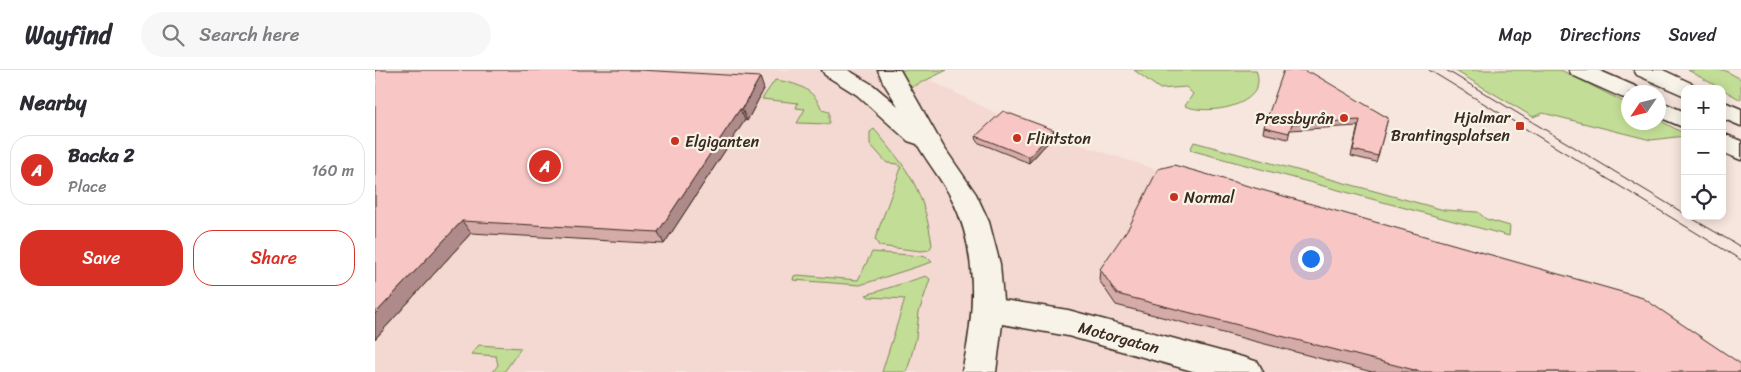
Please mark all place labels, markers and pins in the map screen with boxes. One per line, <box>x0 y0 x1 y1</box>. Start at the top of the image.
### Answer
place label: Hjalmar Brantingsplatsen <box>1391 103 1511 150</box>
place label: Pressbyrån <box>1255 104 1334 133</box>
marker: Pressbyrån <box>1338 112 1350 124</box>
marker: Hjalmar Brantingsplatsen <box>1514 120 1526 132</box>
place label: Flintston <box>1027 124 1091 153</box>
place label: Elgiganten <box>685 127 759 156</box>
marker: Flintston <box>1011 132 1023 144</box>
marker: Elgiganten <box>669 135 681 147</box>
pin: A <box>529 147 561 185</box>
place label: Normal <box>1184 183 1235 212</box>
marker: Normal <box>1168 191 1180 203</box>

